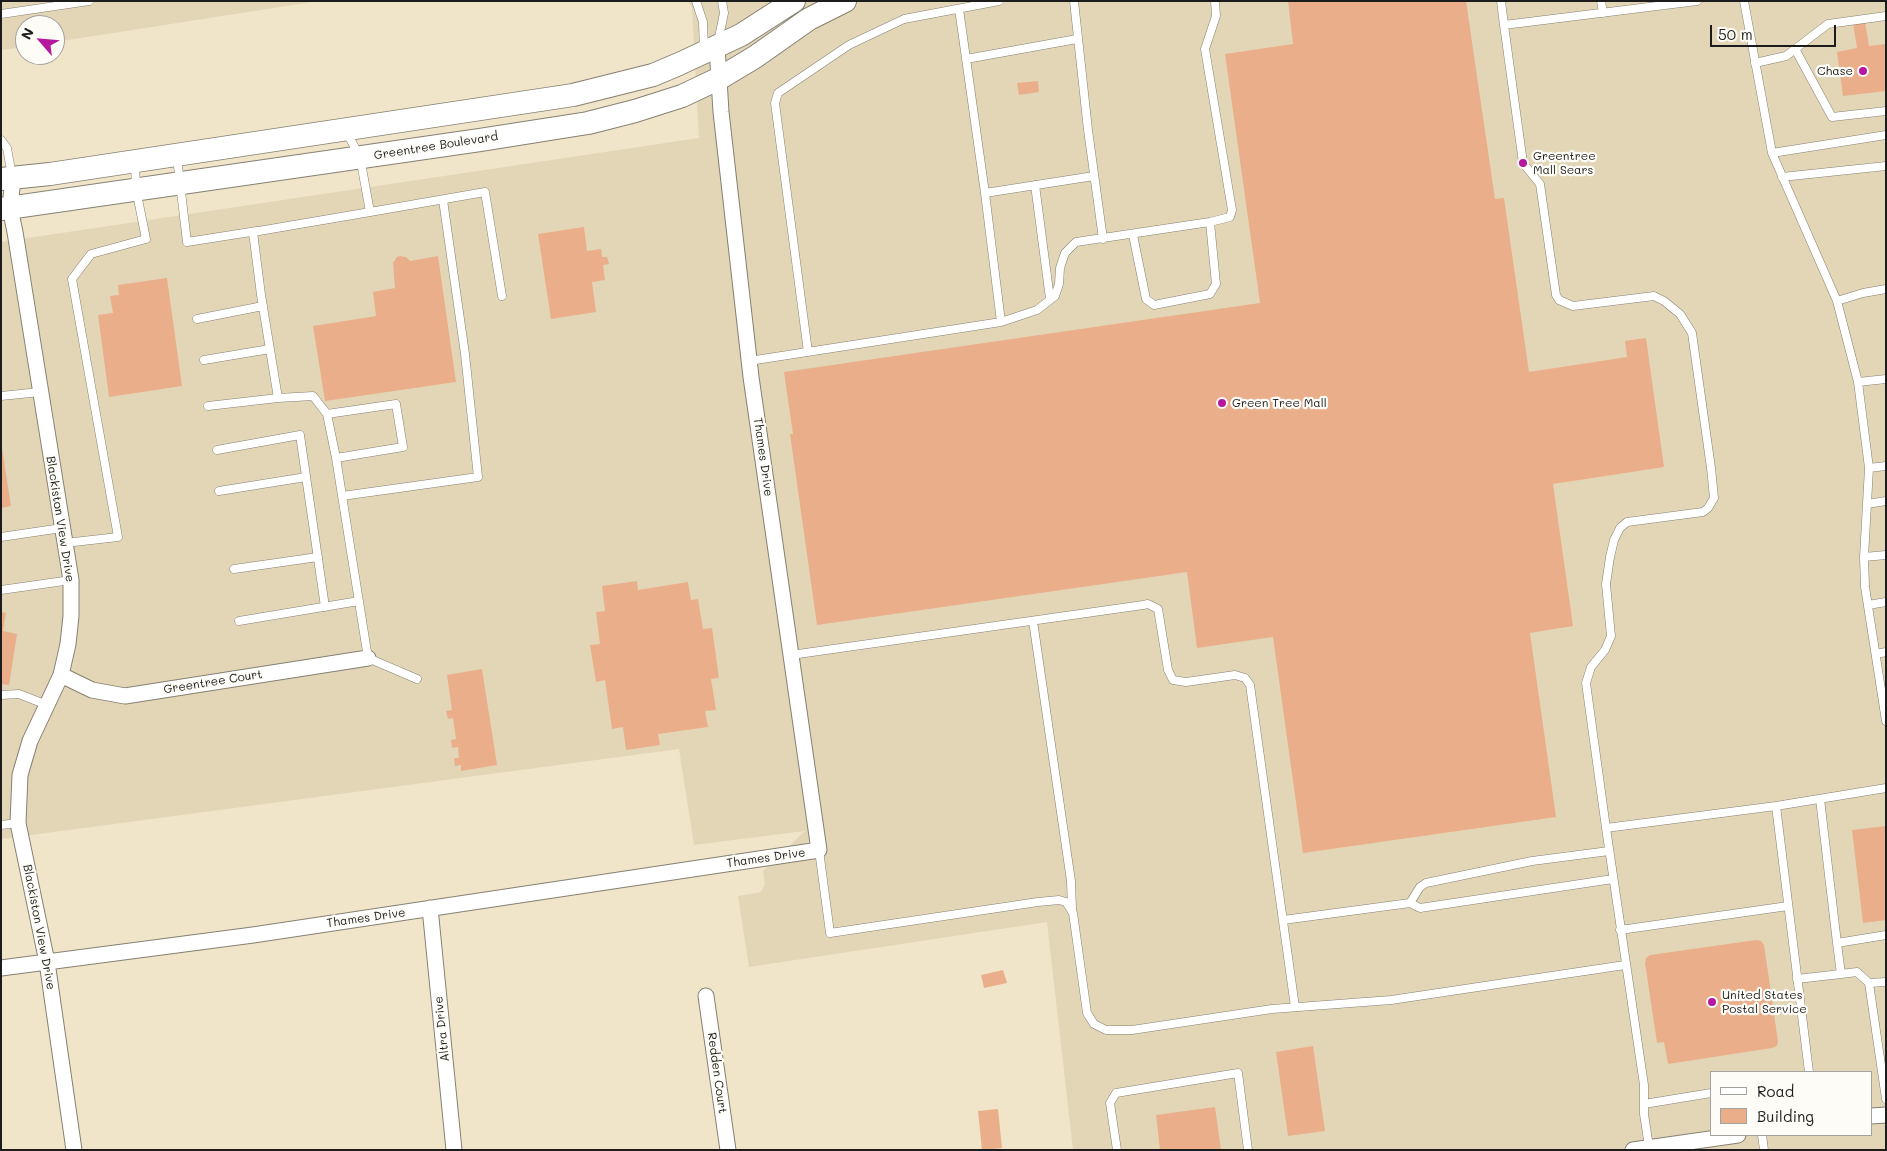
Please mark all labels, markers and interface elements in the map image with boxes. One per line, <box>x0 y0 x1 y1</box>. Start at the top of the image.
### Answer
north arrow <box>15 15 65 65</box>
scale bar <box>1712 15 1838 47</box>
text: N <box>16 24 38 42</box>
text: 50 m <box>1718 24 1753 44</box>
place label: Chase <box>1817 64 1853 78</box>
marker: Chase <box>1857 65 1869 77</box>
street label: Greentree Boulevard <box>373 129 499 163</box>
place label: Greentree Mall Sears <box>1533 149 1596 177</box>
marker: Greentree Mall Sears <box>1517 157 1529 169</box>
place label: Green Tree Mall <box>1232 396 1327 410</box>
marker: Green Tree Mall <box>1216 397 1228 409</box>
street label: Thames Drive <box>750 417 776 497</box>
street label: Blackiston View Drive <box>43 455 77 583</box>
street label: Greentree Court <box>163 667 263 697</box>
street label: Thames Drive <box>726 845 806 871</box>
street label: Blackiston View Drive <box>20 863 58 991</box>
street label: Thames Drive <box>326 905 406 931</box>
place label: United States Postal Service <box>1722 988 1807 1016</box>
street label: Altra Drive <box>431 996 453 1062</box>
marker: United States Postal Service <box>1706 996 1718 1008</box>
street label: Redden Court <box>704 1031 730 1115</box>
legend <box>1710 1071 1872 1136</box>
text: Road <box>1757 1081 1794 1101</box>
text: Building <box>1757 1106 1814 1126</box>

